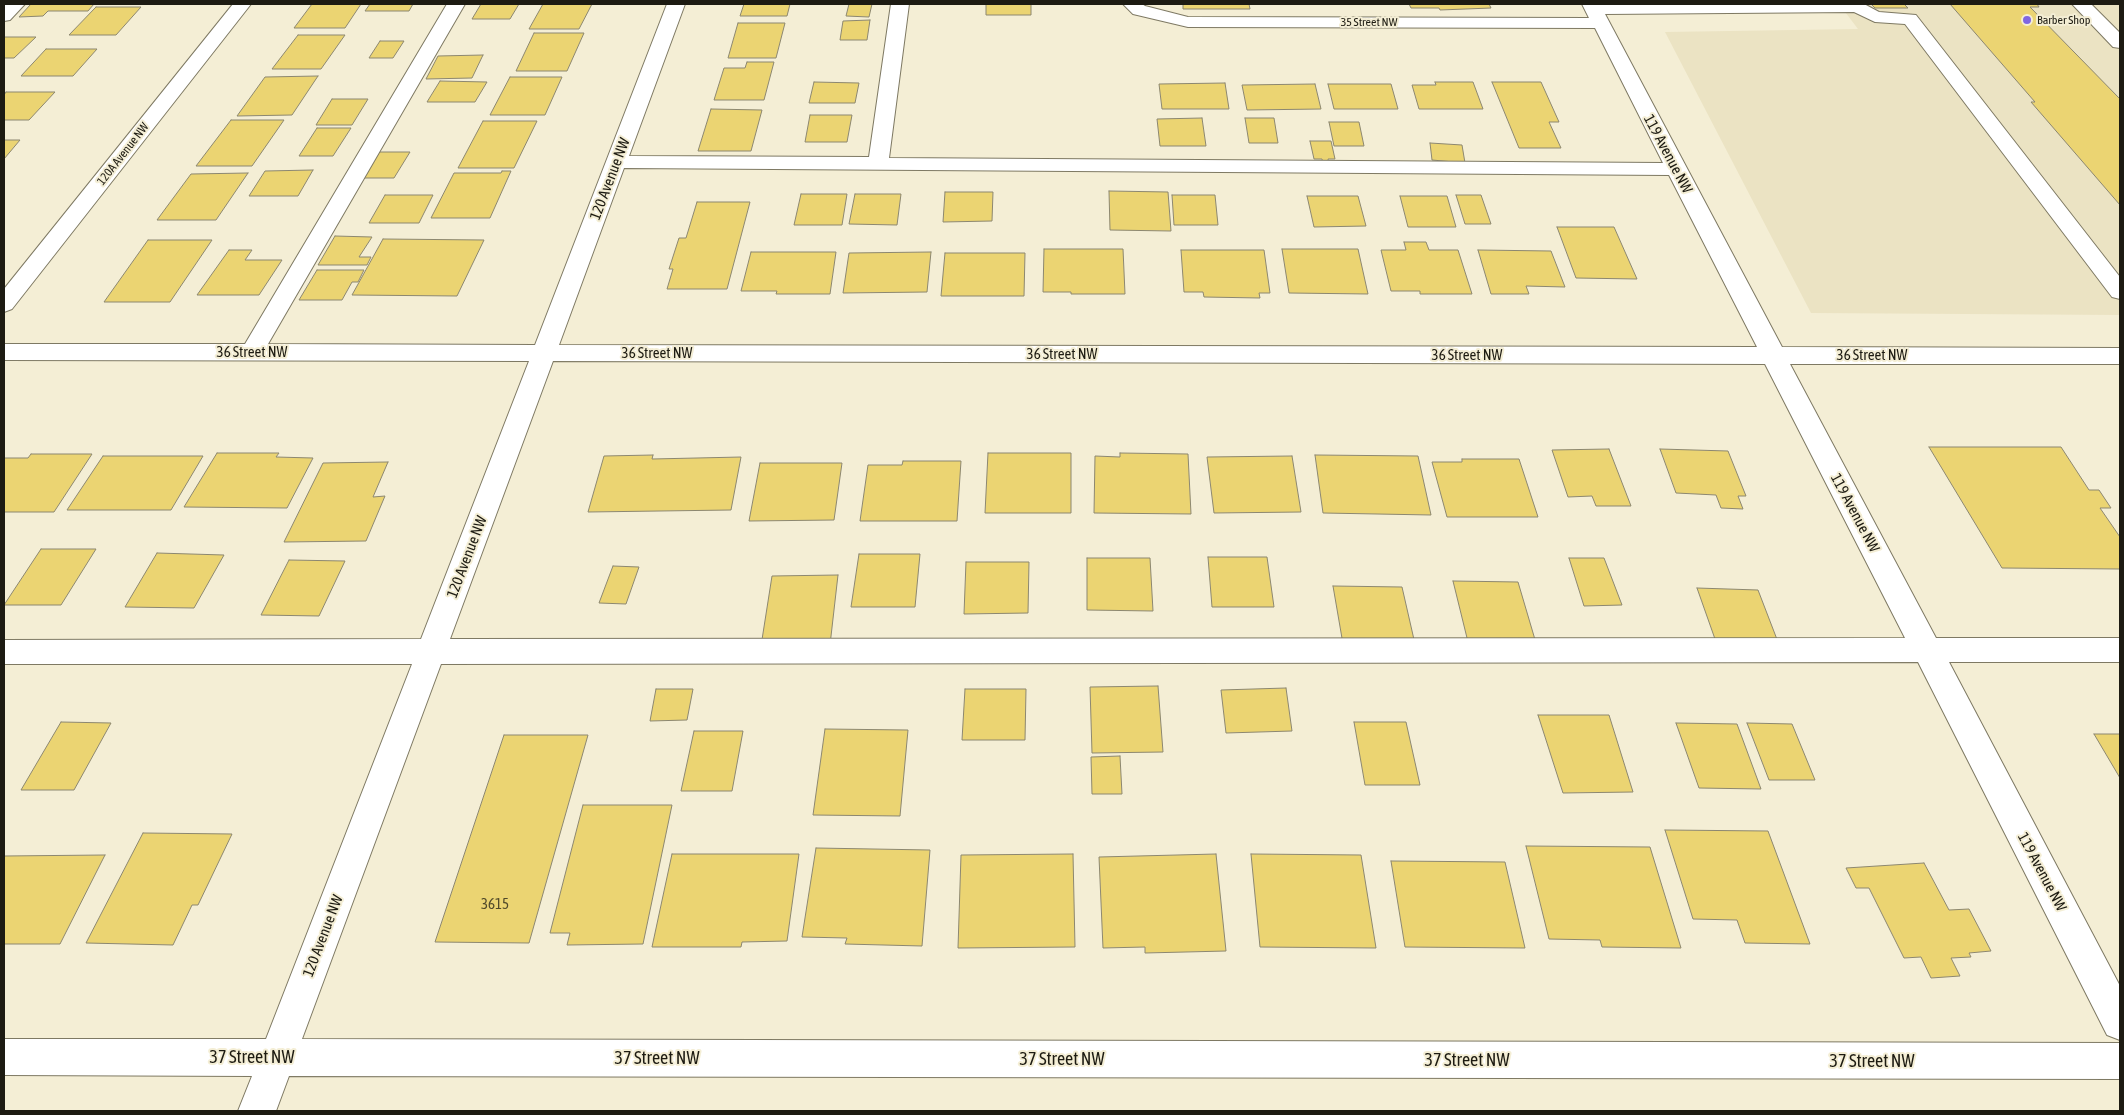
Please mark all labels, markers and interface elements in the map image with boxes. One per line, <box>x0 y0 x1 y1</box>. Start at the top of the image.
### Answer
place label: Barber Shop <box>2037 13 2090 27</box>
marker: Barber Shop <box>2021 14 2033 26</box>
street label: 35 Street NW <box>1341 15 1397 29</box>
street label: 119 Avenue NW <box>1640 112 1696 196</box>
street label: 120A Avenue NW <box>94 120 152 188</box>
street label: 120 Avenue NW <box>586 135 634 223</box>
street label: 36 Street NW <box>217 343 287 361</box>
street label: 36 Street NW <box>622 344 692 362</box>
street label: 36 Street NW <box>1027 345 1097 363</box>
street label: 36 Street NW <box>1432 346 1502 364</box>
street label: 36 Street NW <box>1837 346 1907 364</box>
street label: 119 Avenue NW <box>1827 471 1883 555</box>
street label: 120 Avenue NW <box>443 513 491 601</box>
street label: 119 Avenue NW <box>2014 830 2070 914</box>
street label: 120 Avenue NW <box>299 892 347 980</box>
house number: 3615 <box>481 895 509 913</box>
street label: 37 Street NW <box>209 1046 295 1068</box>
street label: 37 Street NW <box>614 1047 700 1069</box>
street label: 37 Street NW <box>1019 1048 1105 1070</box>
street label: 37 Street NW <box>1424 1049 1510 1071</box>
street label: 37 Street NW <box>1829 1050 1915 1072</box>

